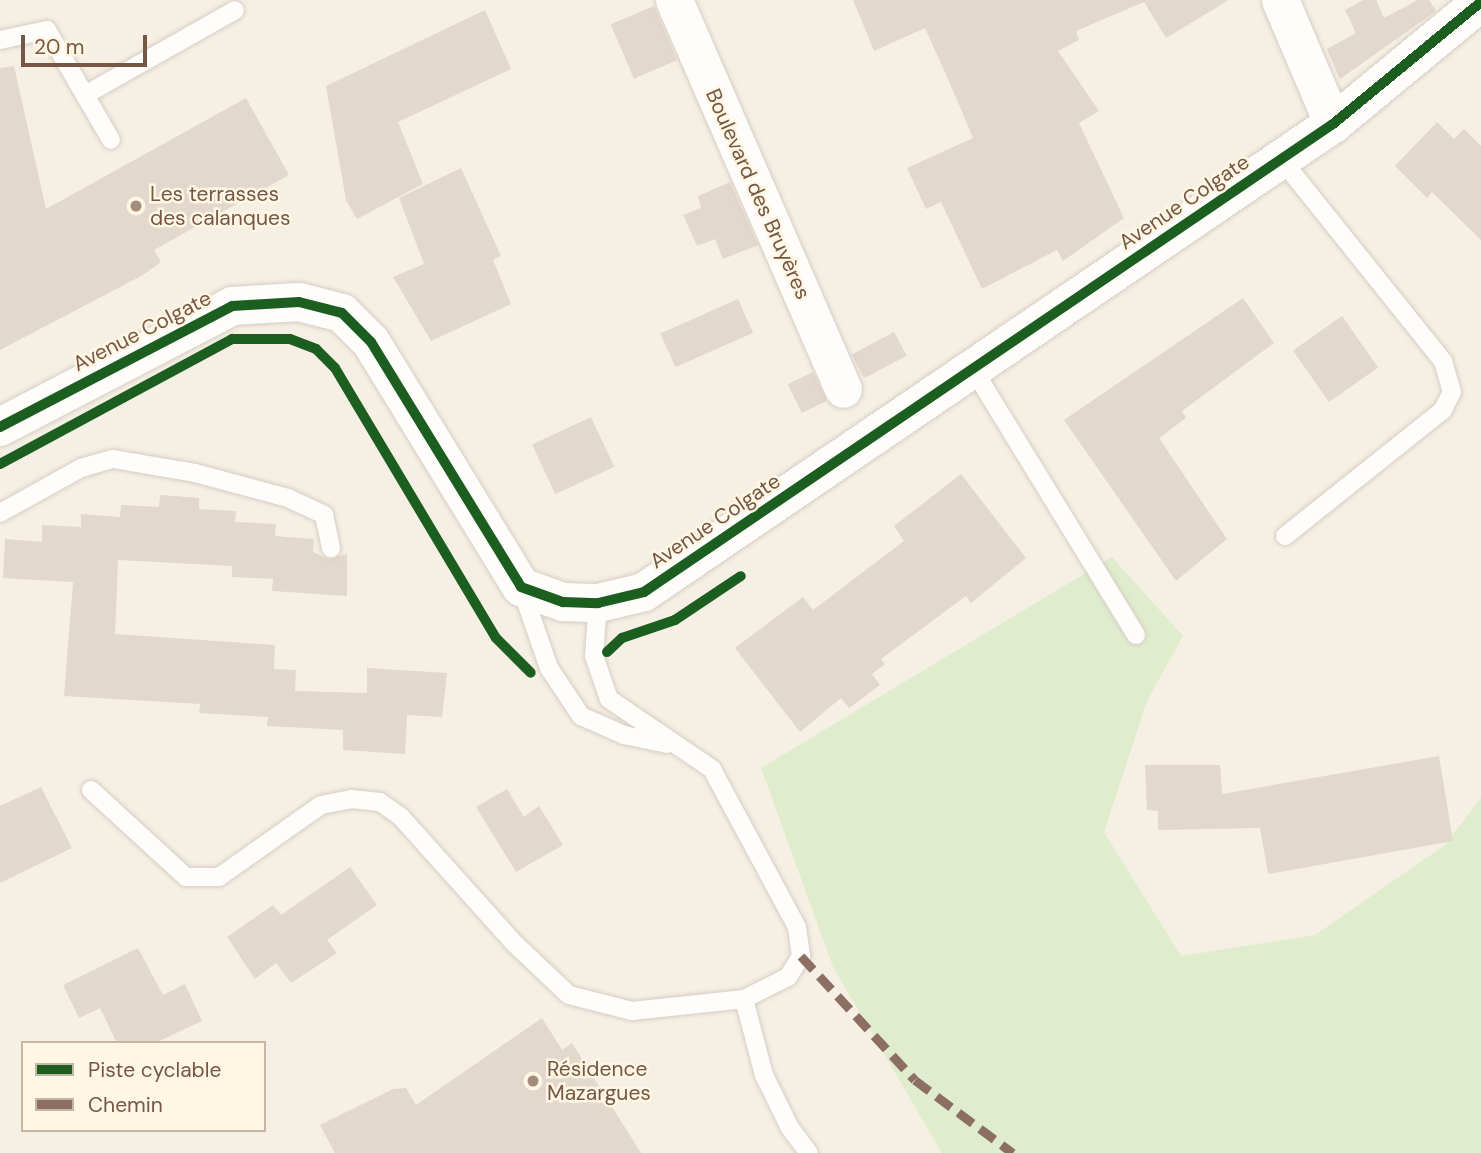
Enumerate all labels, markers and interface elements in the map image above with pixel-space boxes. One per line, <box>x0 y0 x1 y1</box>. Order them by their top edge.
scale bar <box>24 21 150 65</box>
text: 20 m <box>34 33 85 61</box>
street label: Boulevard des Bruyères <box>700 85 816 303</box>
street label: Avenue Colgate <box>1114 149 1254 255</box>
place label: Les terrasses des calanques <box>150 181 290 231</box>
marker: Les terrasses des calanques <box>128 198 144 214</box>
street label: Avenue Colgate <box>69 285 215 377</box>
street label: Avenue Colgate <box>645 468 785 574</box>
legend <box>21 1041 266 1132</box>
text: Piste cyclable <box>88 1056 221 1084</box>
place label: Résidence Mazargues <box>547 1056 651 1106</box>
marker: Résidence Mazargues <box>525 1073 541 1089</box>
text: Chemin <box>88 1091 163 1119</box>

